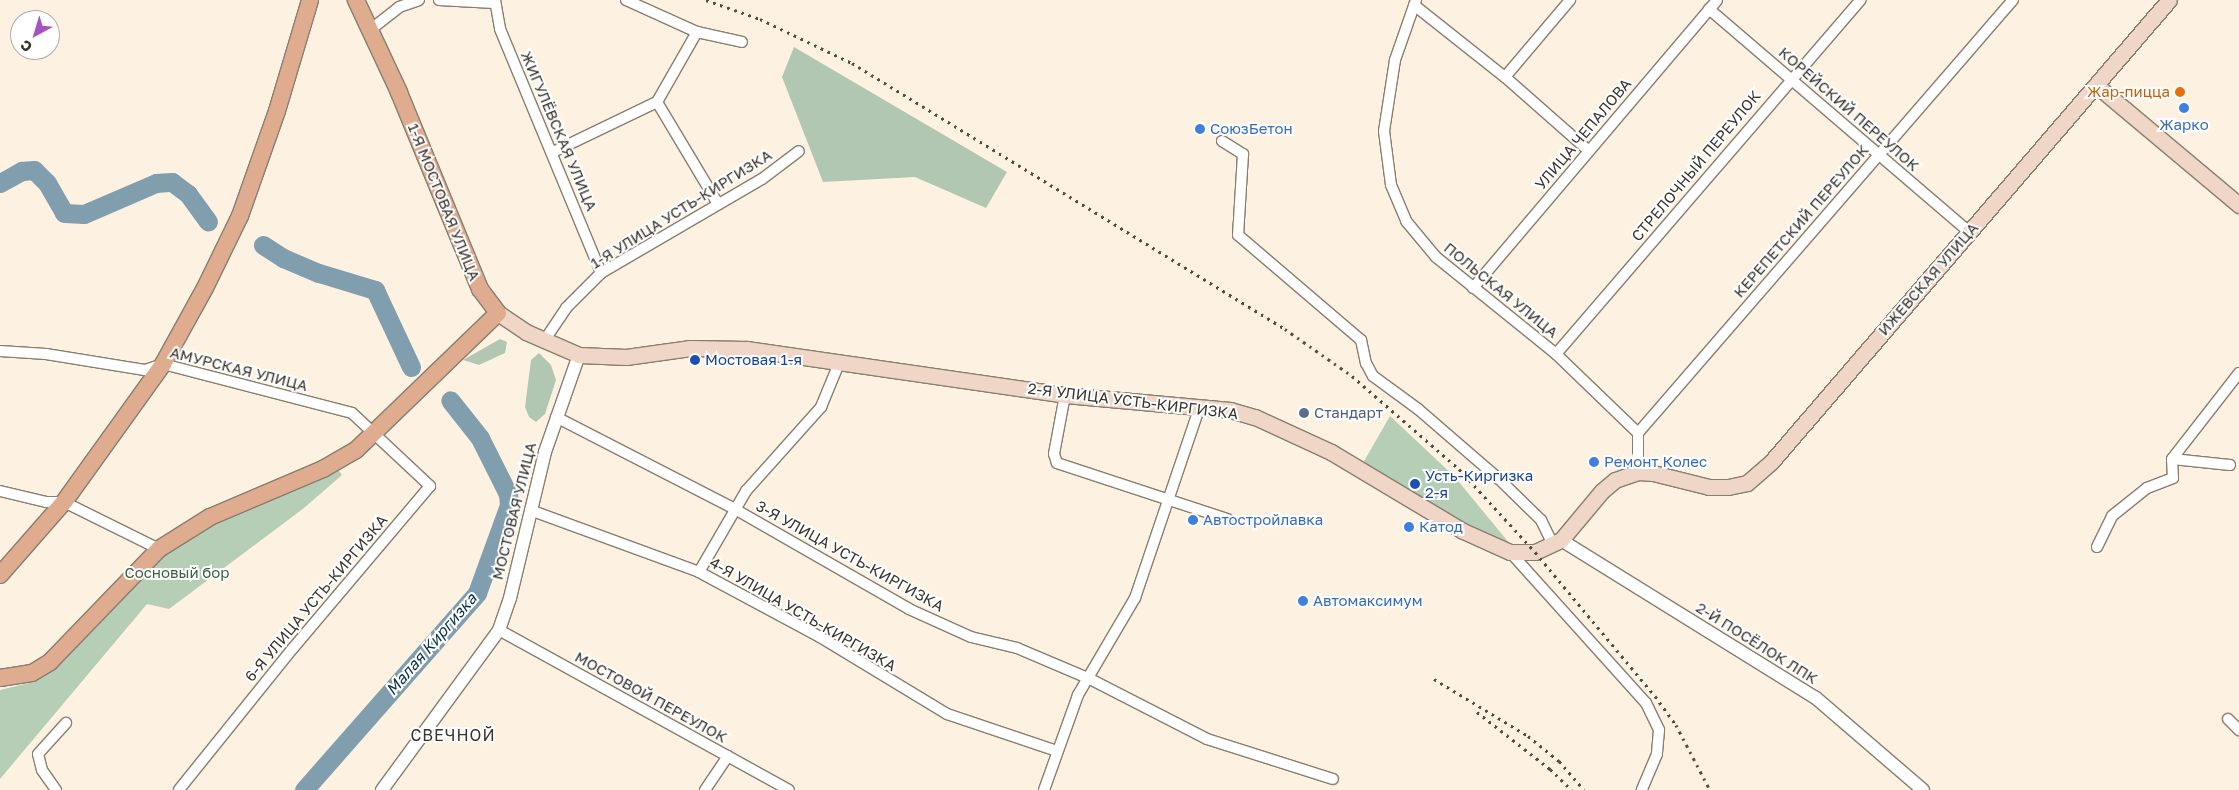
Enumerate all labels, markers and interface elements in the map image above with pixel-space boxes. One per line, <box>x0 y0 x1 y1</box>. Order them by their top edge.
north arrow <box>10 10 60 60</box>
text: С <box>17 37 35 56</box>
street label: КОРЕЙСКИЙ ПЕРЕУЛОК <box>1775 43 1923 175</box>
street label: ЖИГУЛЁВСКАЯ УЛИЦА <box>517 48 601 214</box>
street label: УЛИЦА ЧЕПАЛОВА <box>1531 75 1635 193</box>
place label: Жар-пицца <box>2087 83 2170 101</box>
marker: Жар-пицца <box>2174 86 2186 98</box>
street label: СТРЕЛОЧНЫЙ ПЕРЕУЛОК <box>1628 87 1764 245</box>
marker: Жарко <box>2178 102 2190 114</box>
place label: Жарко <box>2159 116 2209 134</box>
place label: СоюзБетон <box>1210 120 1293 138</box>
street label: 1-Я МОСТОВАЯ УЛИЦА <box>404 121 484 283</box>
marker: СоюзБетон <box>1194 123 1206 135</box>
street label: КЕРЕПЕТСКИЙ ПЕРЕУЛОК <box>1730 141 1872 301</box>
street label: 1-Я УЛИЦА УСТЬ-КИРГИЗКА <box>587 146 775 272</box>
street label: ИЖЕВСКАЯ УЛИЦА <box>1874 219 1982 339</box>
street label: ПОЛЬСКАЯ УЛИЦА <box>1440 239 1562 341</box>
street label: АМУРСКАЯ УЛИЦА <box>168 343 310 395</box>
place label: Мостовая 1-я <box>705 351 802 369</box>
marker: Мостовая 1-я <box>689 354 701 366</box>
street label: 2-Я УЛИЦА УСТЬ-КИРГИЗКА <box>1027 379 1239 423</box>
place label: Стандарт <box>1314 404 1383 422</box>
marker: Стандарт <box>1298 407 1310 419</box>
street label: МОСТОВАЯ УЛИЦА <box>488 440 540 582</box>
place label: Ремонт Колес <box>1604 453 1707 471</box>
marker: Ремонт Колес <box>1588 456 1600 468</box>
place label: Усть-Киргизка 2-я <box>1425 466 1533 501</box>
marker: Усть-Киргизка 2-я <box>1409 478 1421 490</box>
street label: 3-Я УЛИЦА УСТЬ-КИРГИЗКА <box>753 497 947 615</box>
street label: 6-Я УЛИЦА УСТЬ-КИРГИЗКА <box>241 511 391 685</box>
place label: Автостройлавка <box>1203 511 1323 529</box>
marker: Автостройлавка <box>1187 514 1199 526</box>
place label: Катод <box>1419 518 1463 536</box>
marker: Катод <box>1403 521 1415 533</box>
street label: 4-Я УЛИЦА УСТЬ-КИРГИЗКА <box>707 553 899 675</box>
park label: Сосновый бор <box>125 564 229 582</box>
water label: Малая Киргизка <box>382 589 480 699</box>
place label: Автомаксимум <box>1313 592 1422 610</box>
marker: Автомаксимум <box>1297 595 1309 607</box>
street label: 2-Й ПОСЁЛОК ЛПК <box>1693 598 1821 688</box>
street label: МОСТОВОЙ ПЕРЕУЛОК <box>572 648 730 746</box>
district label: СВЕЧНОЙ <box>410 725 496 745</box>

